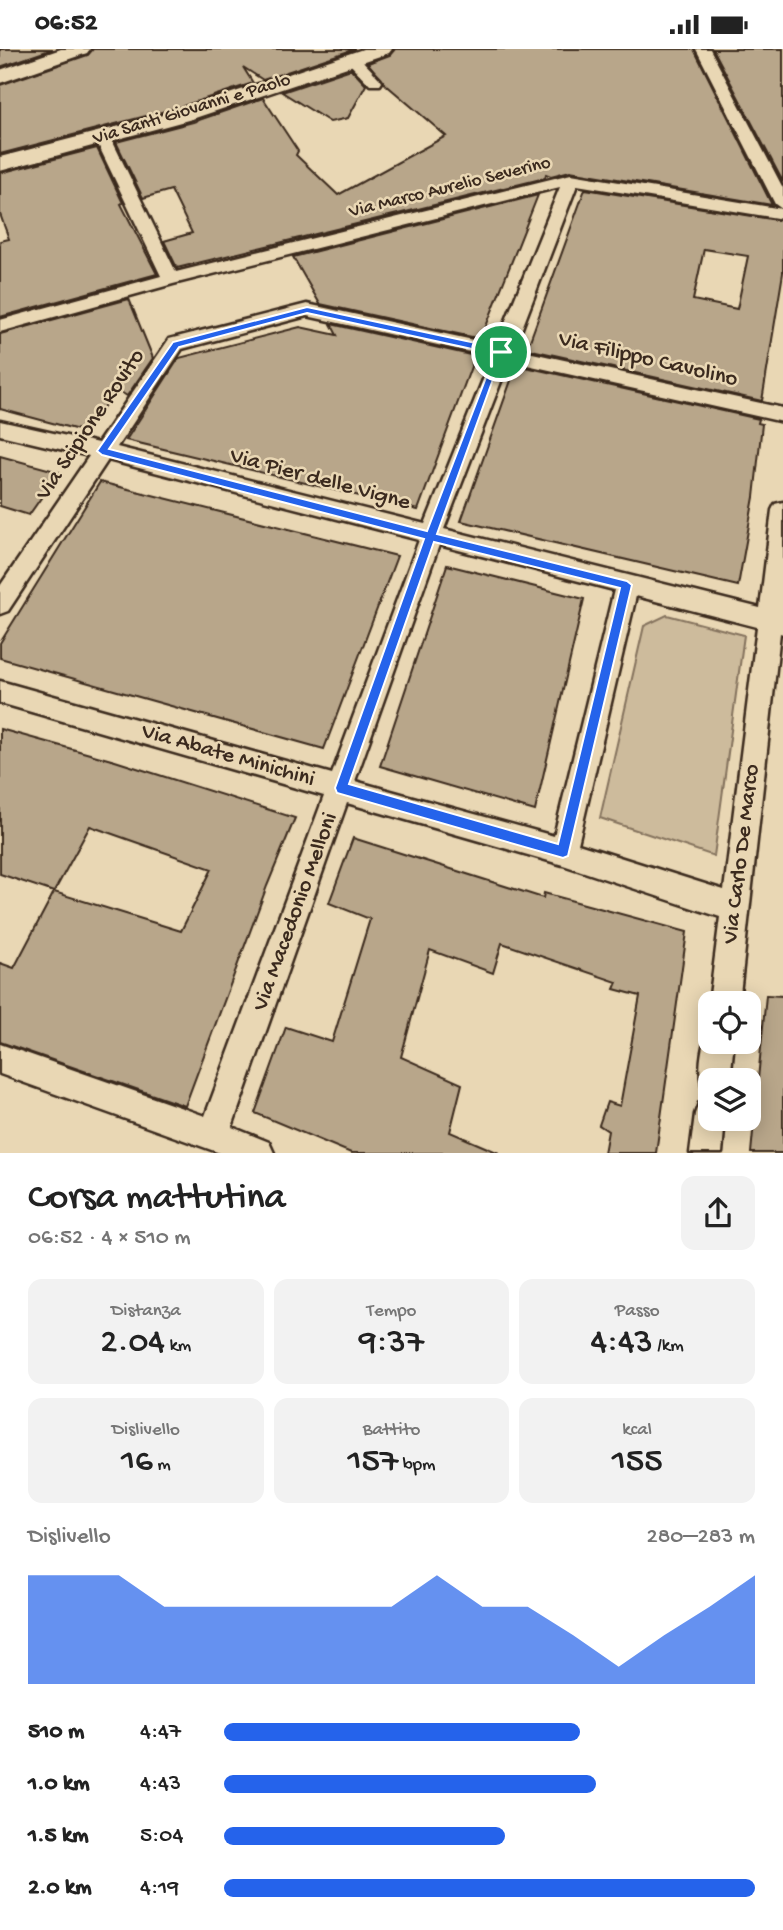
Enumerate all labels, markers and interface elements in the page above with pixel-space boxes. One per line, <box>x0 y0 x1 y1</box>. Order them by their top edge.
text: 06:52 <box>35 9 98 40</box>
street label: Via Santi Giovanni e Paolo <box>90 69 294 151</box>
street label: Via Marco Aurelio Severino <box>346 152 553 224</box>
pin <box>471 322 531 382</box>
street label: Via Filippo Cavolino <box>555 326 740 394</box>
icon: arrive <box>482 333 520 371</box>
street label: Via Scipione Rovito <box>30 344 152 507</box>
street label: Via Pier delle Vigne <box>226 443 414 517</box>
street label: Via Abate Minichini <box>137 718 318 794</box>
street label: Via Carlo De Marco <box>717 763 766 946</box>
street label: Via Macedonio Melloni <box>247 809 344 1016</box>
map controls <box>698 991 761 1131</box>
button: locate <box>698 991 761 1054</box>
button: layers <box>698 1068 761 1131</box>
button: share <box>681 1176 755 1250</box>
text: Corsa mattutina <box>28 1177 286 1221</box>
text: 06:52 · 4 × 510 m <box>28 1225 191 1252</box>
text: Distanza <box>111 1300 181 1323</box>
text: Tempo <box>367 1300 416 1323</box>
text: Passo <box>615 1300 660 1323</box>
text: 2.04 <box>100 1323 165 1364</box>
text: 9:37 <box>359 1323 424 1364</box>
text: 4:43 <box>591 1323 653 1364</box>
text: km <box>165 1335 191 1358</box>
text: /km <box>653 1335 684 1358</box>
text: Dislivello <box>112 1419 180 1442</box>
text: Battito <box>363 1419 420 1442</box>
text: kcal <box>622 1419 652 1442</box>
text: 16 <box>121 1442 153 1483</box>
text: 157 <box>347 1442 398 1483</box>
text: 155 <box>612 1442 663 1483</box>
text: m <box>153 1454 171 1477</box>
text: bpm <box>398 1454 436 1477</box>
text: Dislivello <box>28 1524 111 1551</box>
text: 280–283 m <box>646 1524 755 1551</box>
text: 510 m <box>28 1719 84 1746</box>
text: 4:47 <box>140 1719 181 1746</box>
text: 1.0 km <box>28 1771 90 1798</box>
text: 4:43 <box>140 1771 181 1798</box>
text: 1.5 km <box>28 1823 89 1850</box>
text: 5:04 <box>140 1823 183 1850</box>
text: 2.0 km <box>28 1875 92 1902</box>
text: 4:19 <box>140 1875 179 1902</box>

